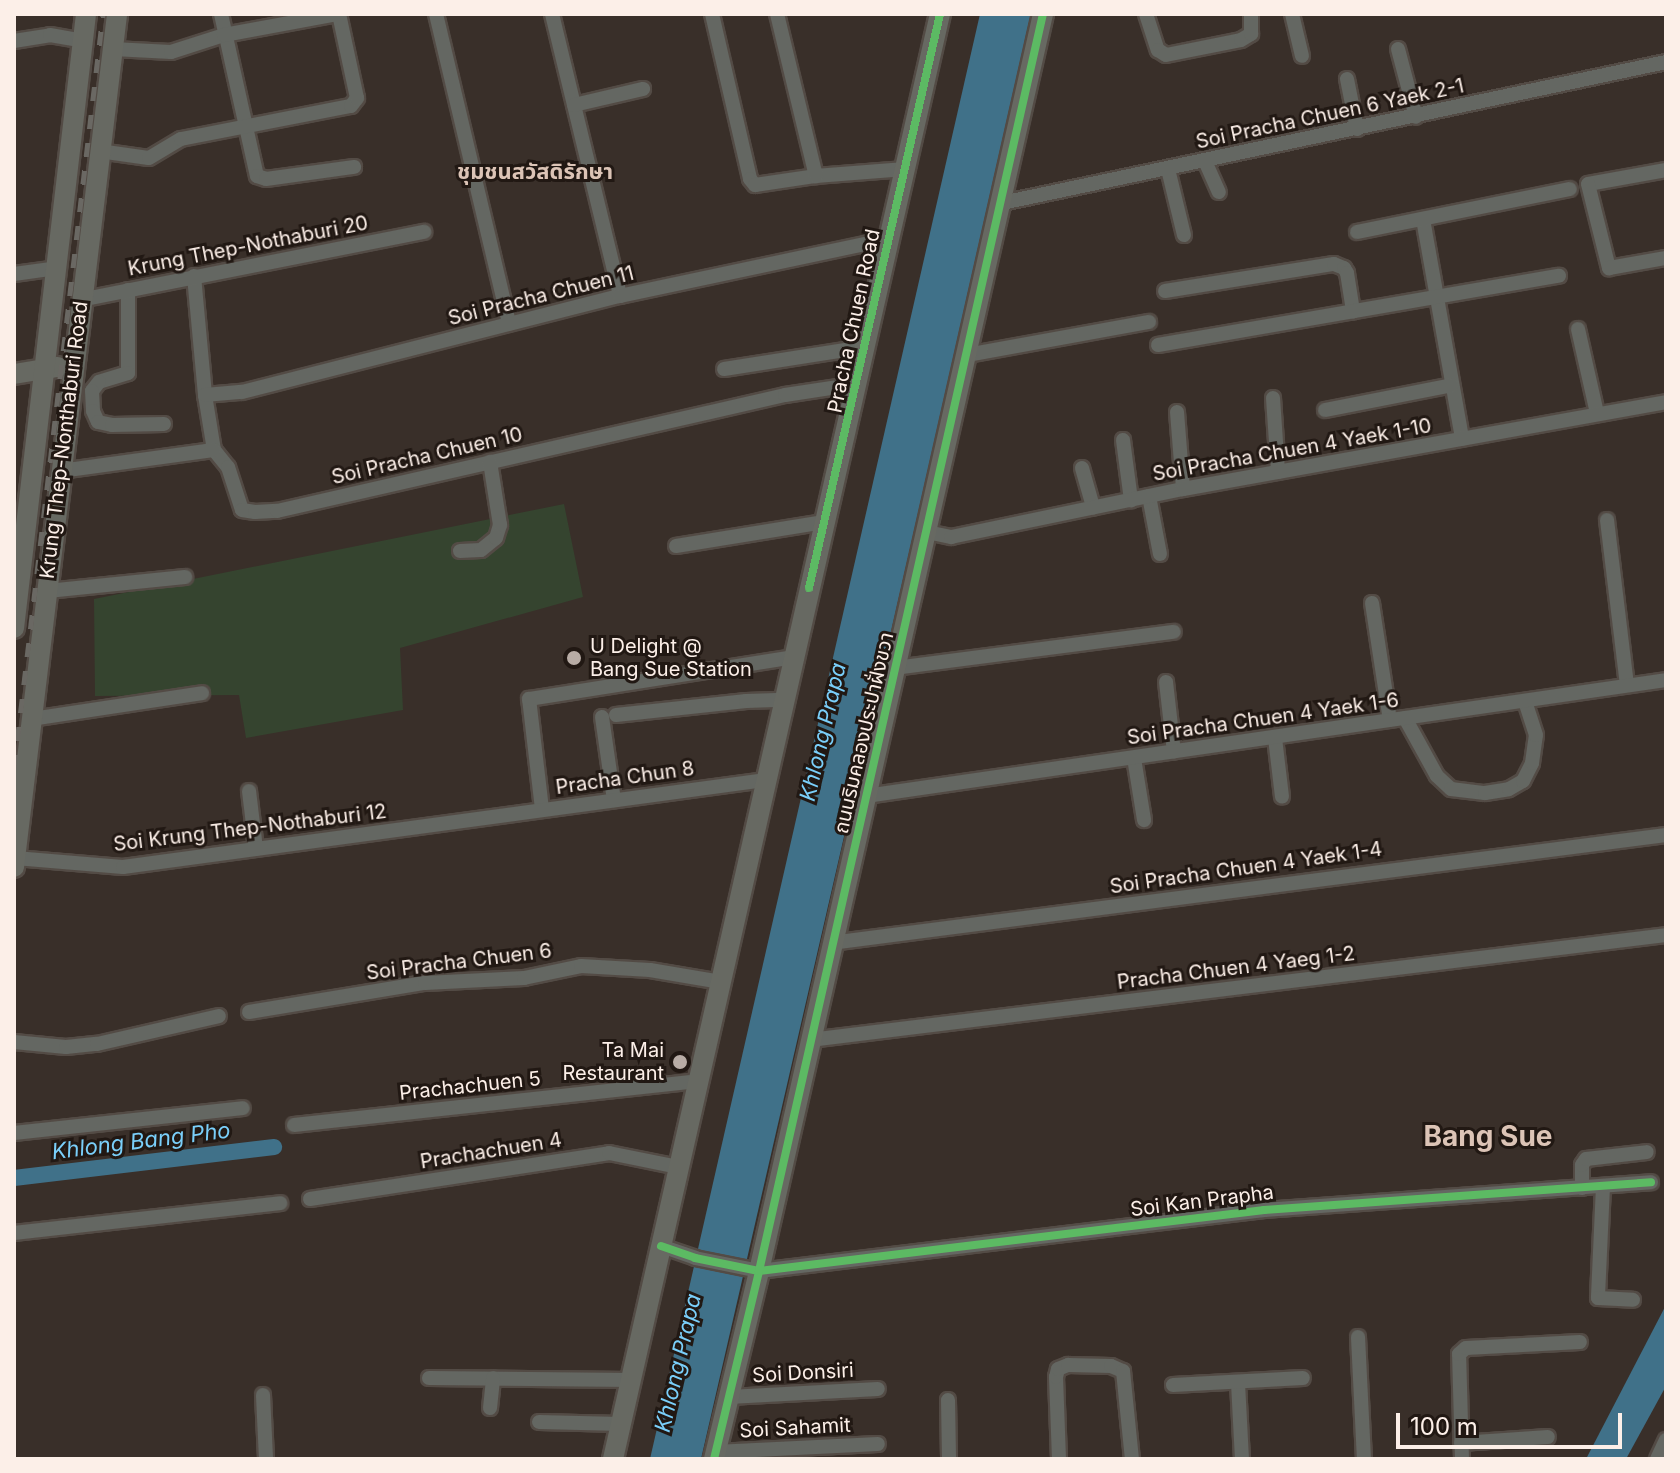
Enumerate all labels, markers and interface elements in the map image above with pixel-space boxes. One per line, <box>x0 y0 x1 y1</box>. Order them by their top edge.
street label: Soi Pracha Chuen 6 Yaek 2-1 <box>1194 74 1466 154</box>
district label: ชุมชนสวัสดิรักษา <box>457 159 613 185</box>
street label: Krung Thep-Nothaburi 20 <box>126 211 370 281</box>
street label: Pracha Chuen Road <box>823 227 885 415</box>
street label: Soi Pracha Chuen 11 <box>446 261 636 331</box>
street label: Krung Thep-Nonthaburi Road <box>35 300 93 580</box>
street label: Soi Pracha Chuen 4 Yaek 1-10 <box>1151 414 1433 486</box>
street label: Soi Pracha Chuen 10 <box>329 422 525 490</box>
street label: ถนนริมคลองประปาฝั่งขวา <box>829 630 899 836</box>
place label: U Delight @ Bang Sue Station <box>590 634 752 681</box>
marker: U Delight @ Bang Sue Station <box>565 649 583 667</box>
water label: Khlong Prapa <box>794 660 852 804</box>
street label: Soi Pracha Chuen 4 Yaek 1-6 <box>1126 688 1400 750</box>
street label: Pracha Chun 8 <box>554 756 696 800</box>
street label: Soi Krung Thep-Nothaburi 12 <box>112 799 388 857</box>
street label: Soi Pracha Chuen 4 Yaek 1-4 <box>1108 837 1384 899</box>
street label: Soi Pracha Chuen 6 <box>365 939 553 985</box>
street label: Pracha Chuen 4 Yaeg 1-2 <box>1116 942 1356 994</box>
place label: Ta Mai Restaurant <box>562 1038 664 1085</box>
marker: Ta Mai Restaurant <box>671 1053 689 1071</box>
street label: Prachachuen 5 <box>398 1067 542 1105</box>
water label: Khlong Bang Pho <box>50 1117 232 1165</box>
district label: Bang Sue <box>1424 1119 1552 1153</box>
street label: Prachachuen 4 <box>418 1128 564 1174</box>
street label: Soi Kan Prapha <box>1129 1180 1275 1222</box>
water label: Khlong Prapa <box>649 1291 707 1435</box>
street label: Soi Donsiri <box>752 1358 854 1388</box>
scale bar <box>1400 1397 1626 1447</box>
text: 100 m <box>1410 1412 1478 1441</box>
street label: Soi Sahamit <box>739 1413 851 1443</box>

